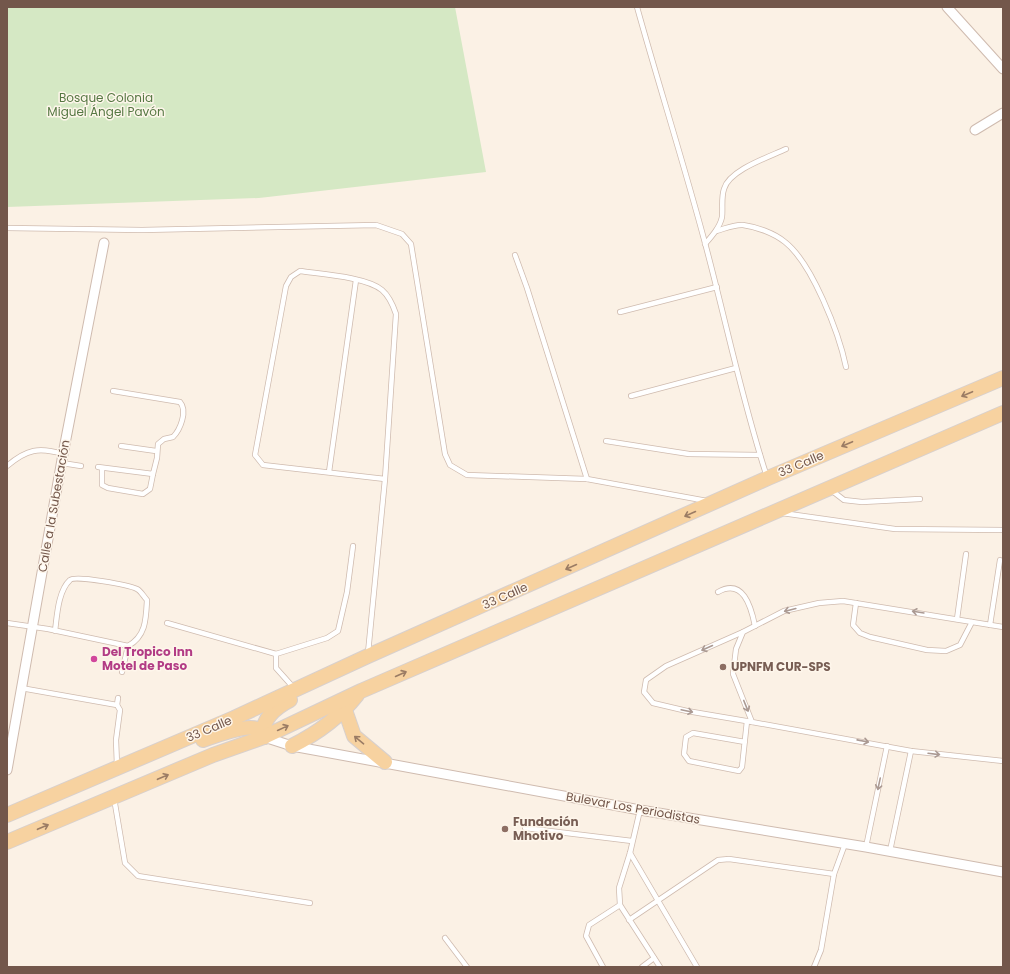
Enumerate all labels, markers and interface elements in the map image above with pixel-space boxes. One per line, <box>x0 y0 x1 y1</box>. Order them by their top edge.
park label: Bosque Colonia Miguel Ángel Pavón <box>47 89 165 120</box>
one-way arrow <box>962 390 974 398</box>
street label: Calle a la Subestación <box>33 438 74 573</box>
one-way arrow <box>842 441 854 449</box>
street label: 33 Calle <box>775 446 826 481</box>
one-way arrow <box>685 511 697 518</box>
one-way arrow <box>566 563 578 571</box>
street label: 33 Calle <box>479 578 530 613</box>
one-way arrow <box>784 607 797 614</box>
one-way arrow <box>912 608 925 616</box>
place label: Del Tropico Inn Motel de Paso <box>102 643 193 674</box>
one-way arrow <box>701 645 713 652</box>
marker: Del Tropico Inn Motel de Paso <box>89 654 99 664</box>
place label: UPNFM CUR-SPS <box>731 658 831 675</box>
marker: UPNFM CUR-SPS <box>718 662 728 672</box>
one-way arrow <box>395 669 407 677</box>
one-way arrow <box>743 699 750 711</box>
one-way arrow <box>680 707 693 715</box>
street label: 33 Calle <box>183 711 234 746</box>
one-way arrow <box>277 724 289 731</box>
one-way arrow <box>354 736 364 745</box>
one-way arrow <box>857 737 870 745</box>
one-way arrow <box>927 750 940 758</box>
one-way arrow <box>156 773 168 780</box>
one-way arrow <box>875 777 883 790</box>
street label: Bulevar Los Periodistas <box>565 787 701 828</box>
place label: Fundación Mhotivo <box>513 813 579 844</box>
one-way arrow <box>37 823 49 831</box>
marker: Fundación Mhotivo <box>500 824 510 834</box>

